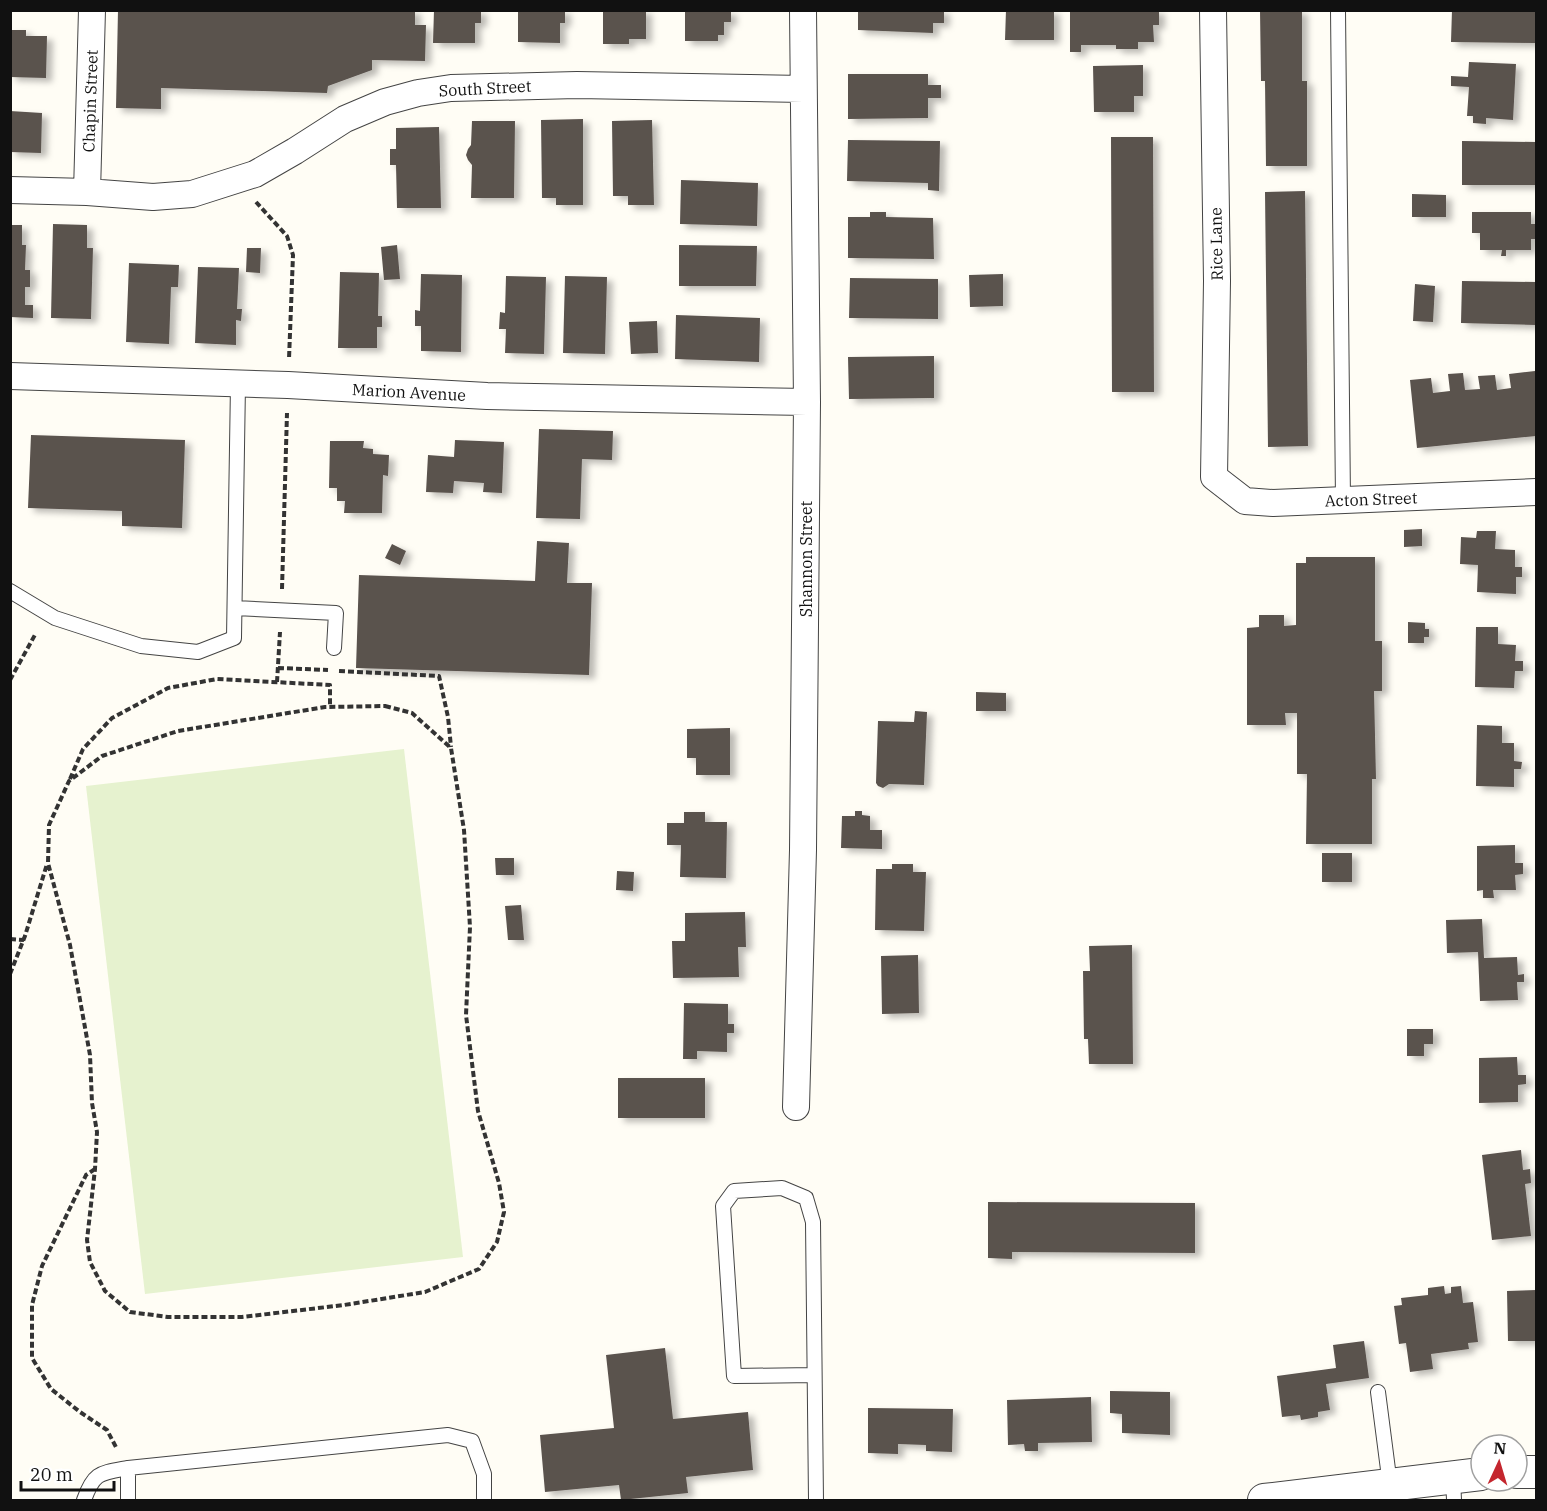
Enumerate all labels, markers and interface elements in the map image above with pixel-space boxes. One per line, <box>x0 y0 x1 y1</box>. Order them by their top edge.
street label: Chapin Street <box>78 49 102 153</box>
street label: South Street <box>438 76 532 100</box>
street label: Rice Lane <box>1205 207 1227 281</box>
street label: Marion Avenue <box>352 379 466 405</box>
street label: Acton Street <box>1324 487 1418 511</box>
street label: Shannon Street <box>796 500 816 617</box>
north arrow <box>1469 1433 1529 1493</box>
text: N <box>1493 1438 1507 1458</box>
scale bar <box>21 1454 114 1492</box>
text: 20 m <box>30 1463 73 1486</box>

